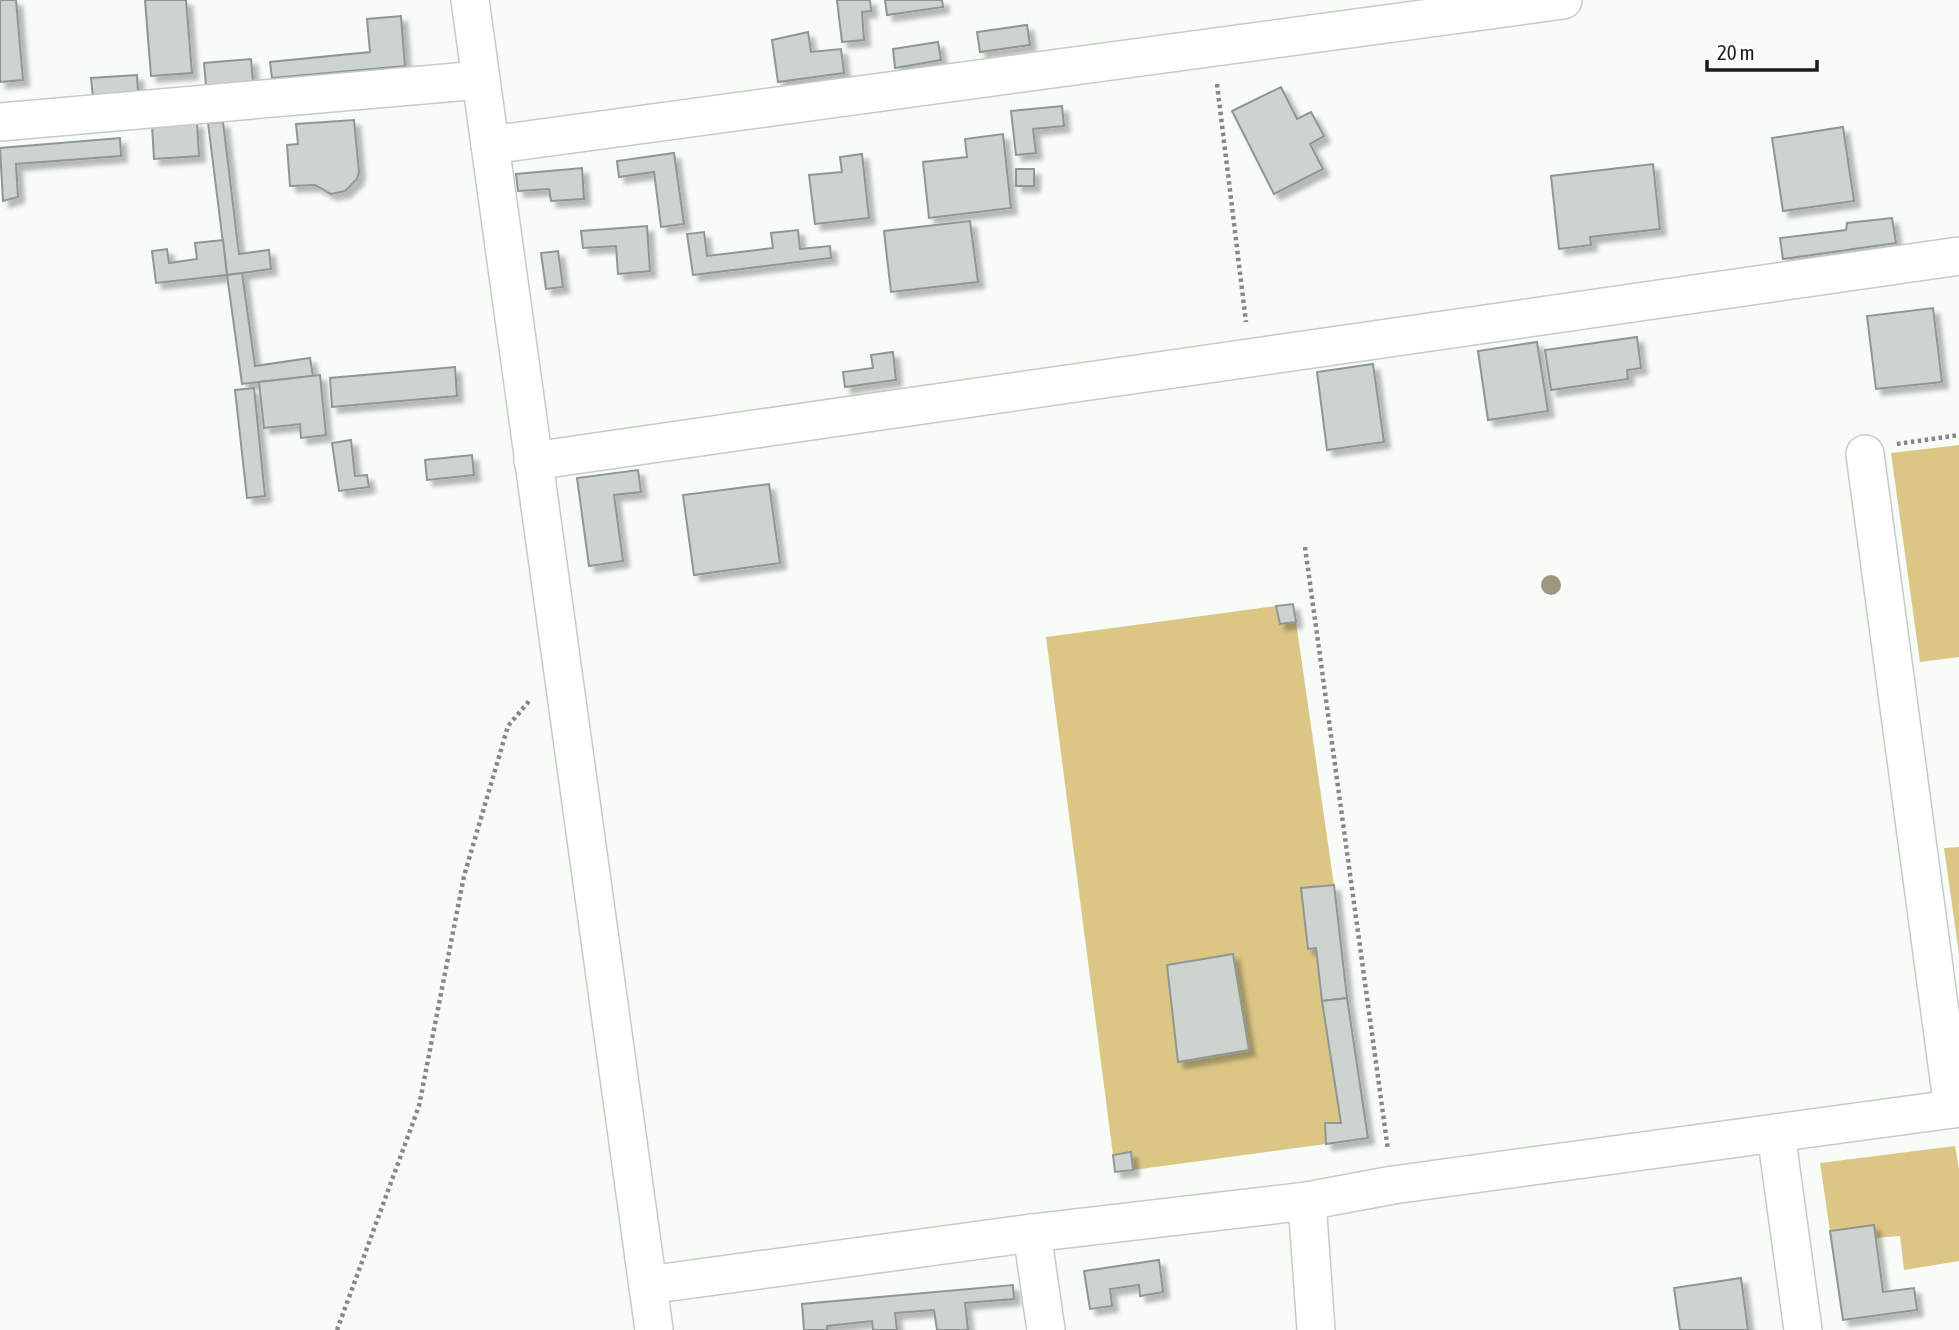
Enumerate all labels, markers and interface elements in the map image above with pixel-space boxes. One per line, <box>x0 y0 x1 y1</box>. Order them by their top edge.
scale bar <box>1707 28 1817 72</box>
text: 20 m <box>1717 40 1755 64</box>

